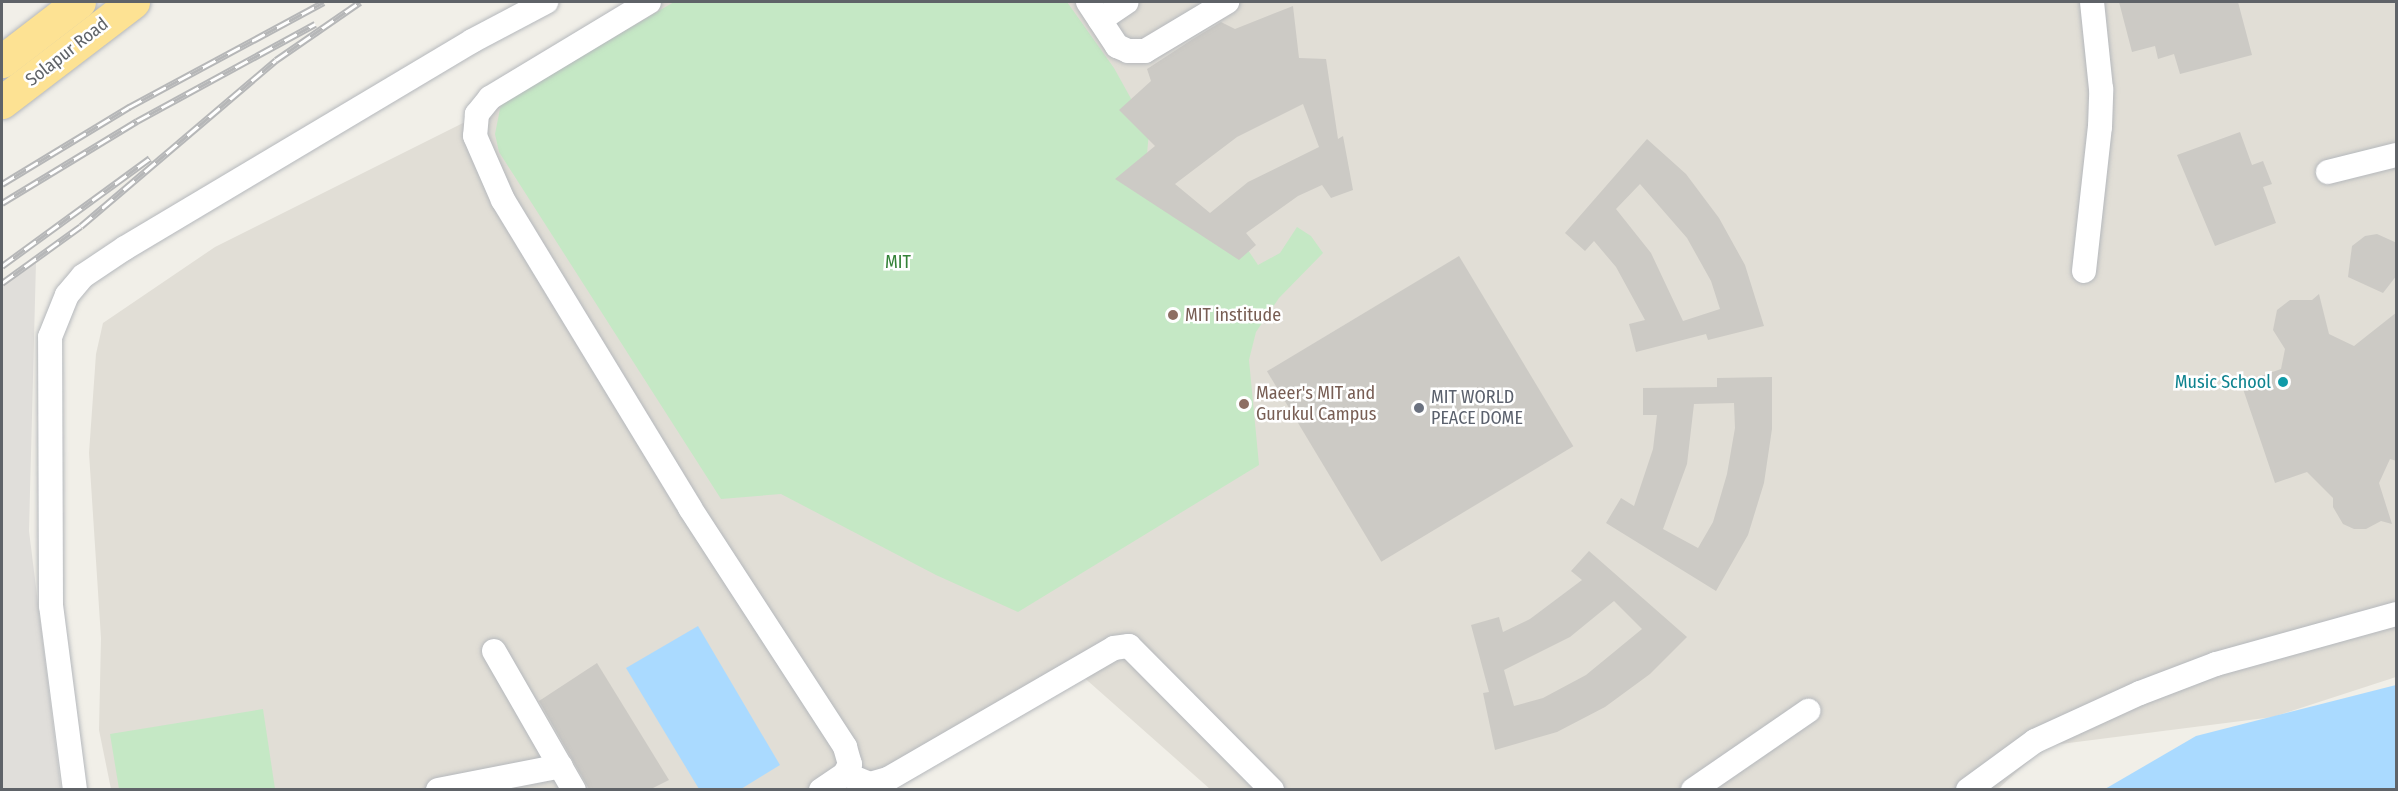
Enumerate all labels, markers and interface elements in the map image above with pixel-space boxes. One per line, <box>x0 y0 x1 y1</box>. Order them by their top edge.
street label: Solapur Road <box>21 13 113 91</box>
park label: MIT <box>885 251 911 273</box>
place label: MIT institude <box>1185 304 1281 326</box>
marker: MIT institude <box>1166 308 1180 322</box>
place label: Music School <box>2175 371 2271 393</box>
marker: Music School <box>2276 375 2290 389</box>
place label: Maeer's MIT and Gurukul Campus <box>1256 383 1376 426</box>
place label: MIT WORLD PEACE DOME <box>1431 387 1523 430</box>
marker: Maeer's MIT and Gurukul Campus <box>1237 397 1251 411</box>
marker: MIT WORLD PEACE DOME <box>1412 401 1426 415</box>

